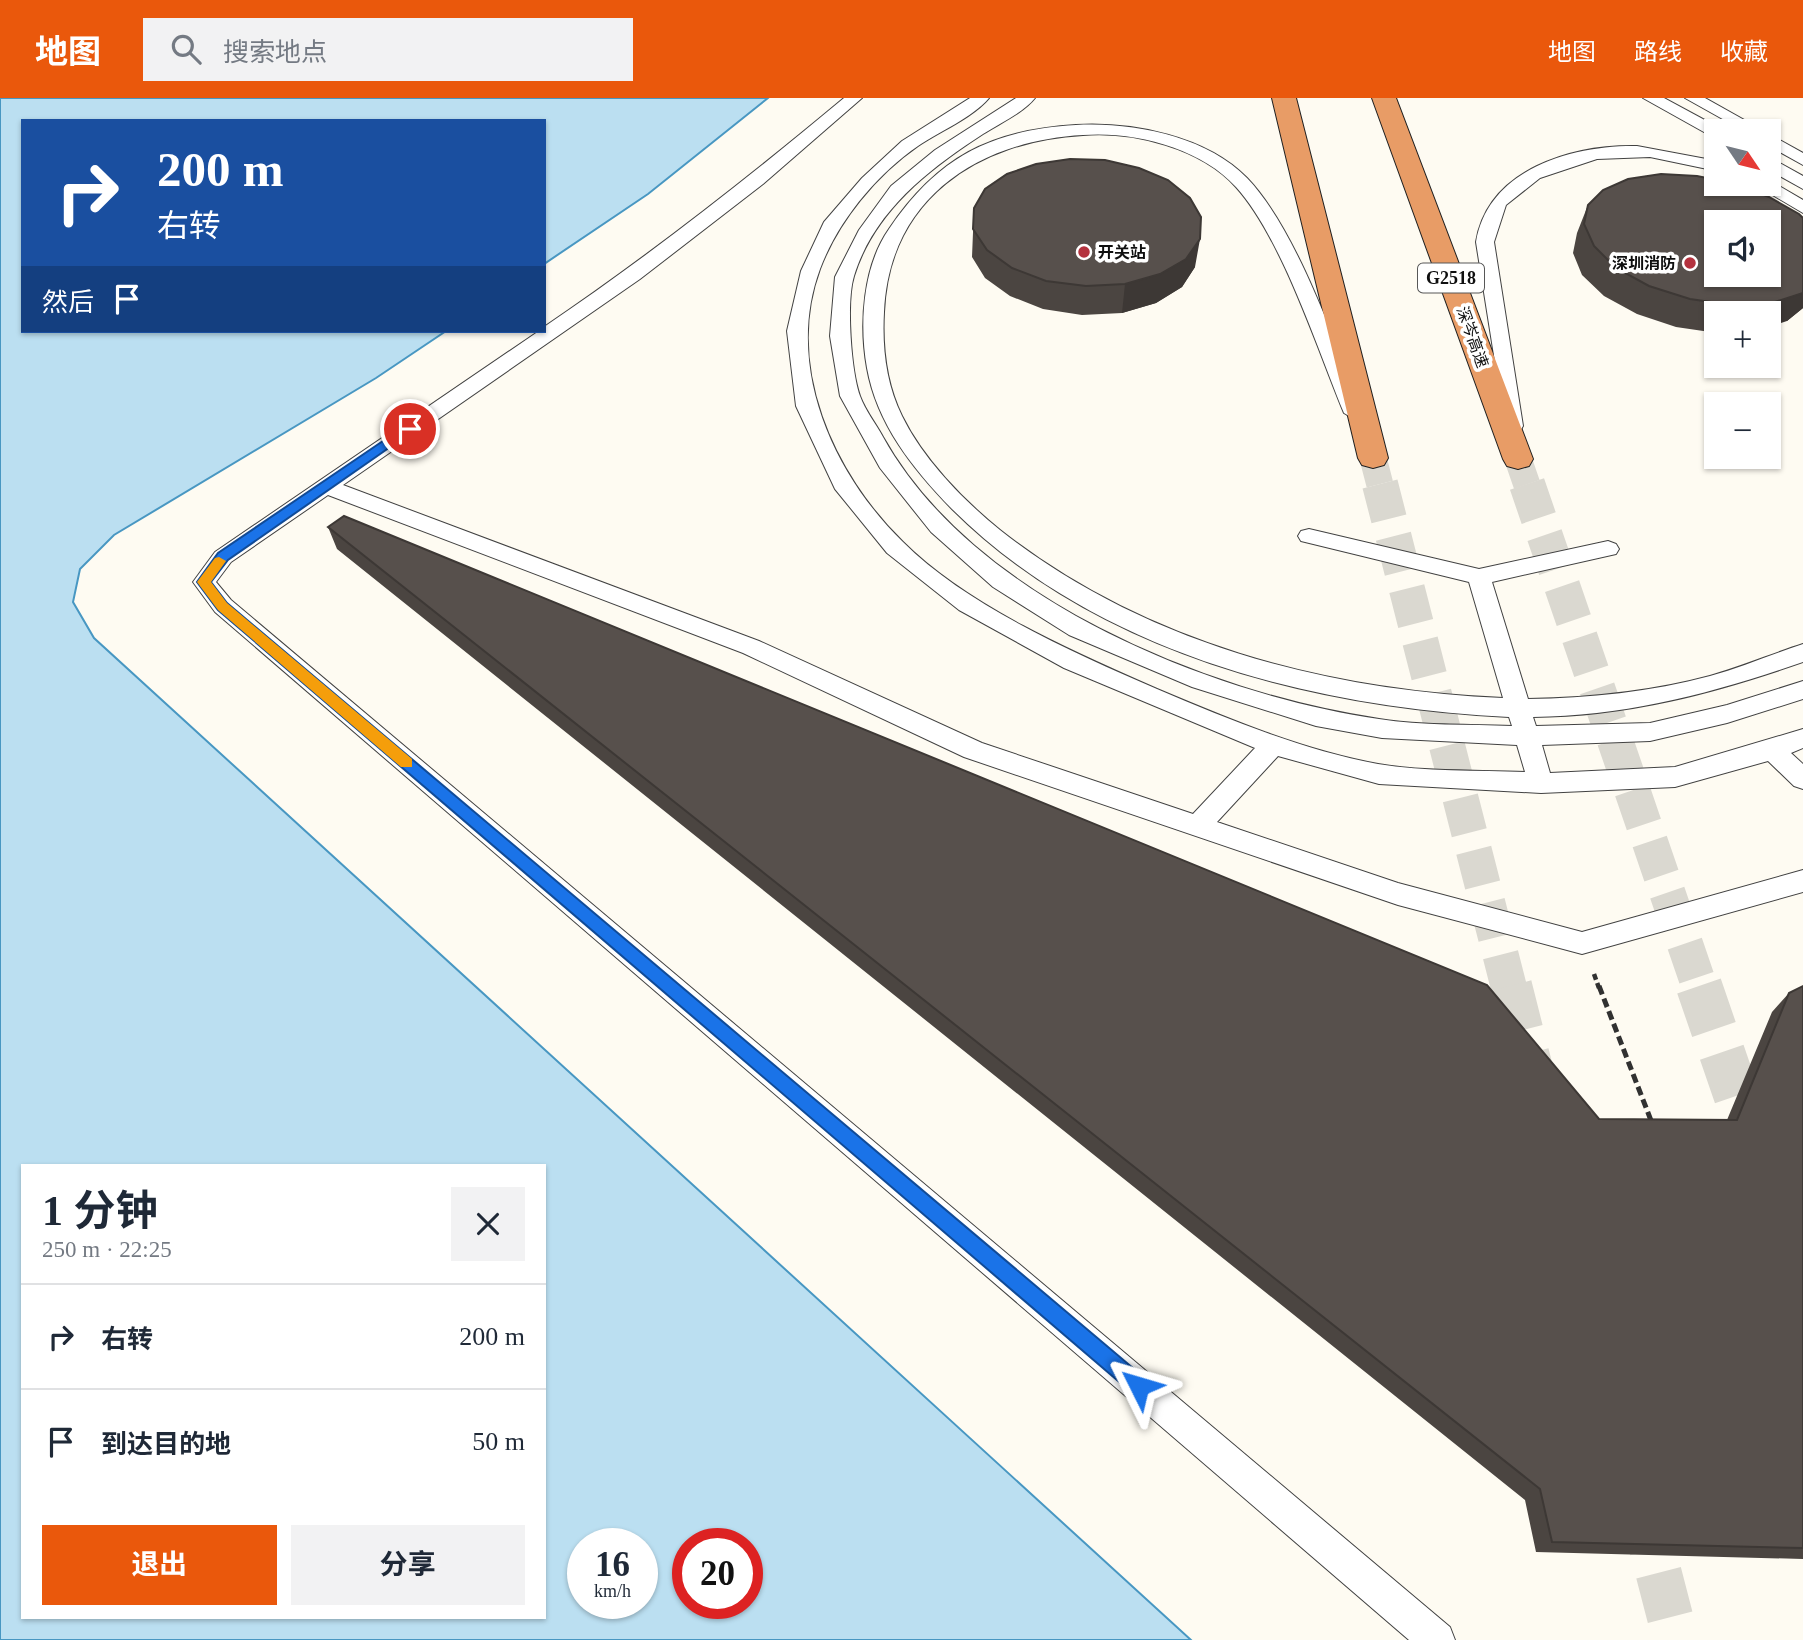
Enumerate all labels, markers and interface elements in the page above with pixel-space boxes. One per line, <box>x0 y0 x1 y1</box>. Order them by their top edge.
search box <box>143 18 633 81</box>
icon: search <box>167 30 205 68</box>
text: 地图 <box>35 34 101 70</box>
text: 搜索地点 <box>223 38 327 67</box>
text: 地图 <box>1548 39 1596 65</box>
text: 路线 <box>1634 39 1682 65</box>
text: 收藏 <box>1720 39 1768 65</box>
north arrow <box>1704 119 1782 196</box>
map controls <box>1704 119 1781 469</box>
text: 200 m <box>157 142 284 197</box>
icon: right <box>42 147 133 238</box>
text: 右转 <box>157 208 221 244</box>
button: sound <box>1704 210 1781 287</box>
marker: 开关站 <box>1076 244 1092 260</box>
place label: 开关站 <box>1098 244 1146 261</box>
place label: 深圳消防 <box>1612 255 1676 272</box>
marker: 深圳消防 <box>1682 255 1698 271</box>
road number: G2518 <box>1418 264 1484 293</box>
icon: arrive <box>108 280 146 318</box>
text: 然后 <box>42 288 94 317</box>
button: + <box>1704 301 1781 378</box>
street label: 深岑高速 <box>1454 304 1491 370</box>
button: − <box>1704 392 1781 469</box>
pin <box>380 399 440 459</box>
icon: arrive <box>391 410 429 448</box>
button: close <box>451 1187 525 1261</box>
text: 1 分钟 <box>42 1188 158 1234</box>
text: 250 m · 22:25 <box>42 1237 172 1262</box>
icon: right <box>42 1318 80 1356</box>
text: 200 m <box>459 1322 525 1351</box>
text: 右转 <box>101 1325 153 1354</box>
position arrow <box>1102 1349 1176 1423</box>
icon: arrive <box>42 1423 80 1461</box>
text: 50 m <box>472 1427 525 1456</box>
text: 到达目的地 <box>101 1430 231 1459</box>
button: 退出 <box>42 1525 277 1605</box>
button: 分享 <box>291 1525 525 1605</box>
speed limit sign: 20 <box>672 1528 763 1619</box>
text: 16 <box>595 1545 630 1584</box>
text: km/h <box>594 1581 631 1601</box>

